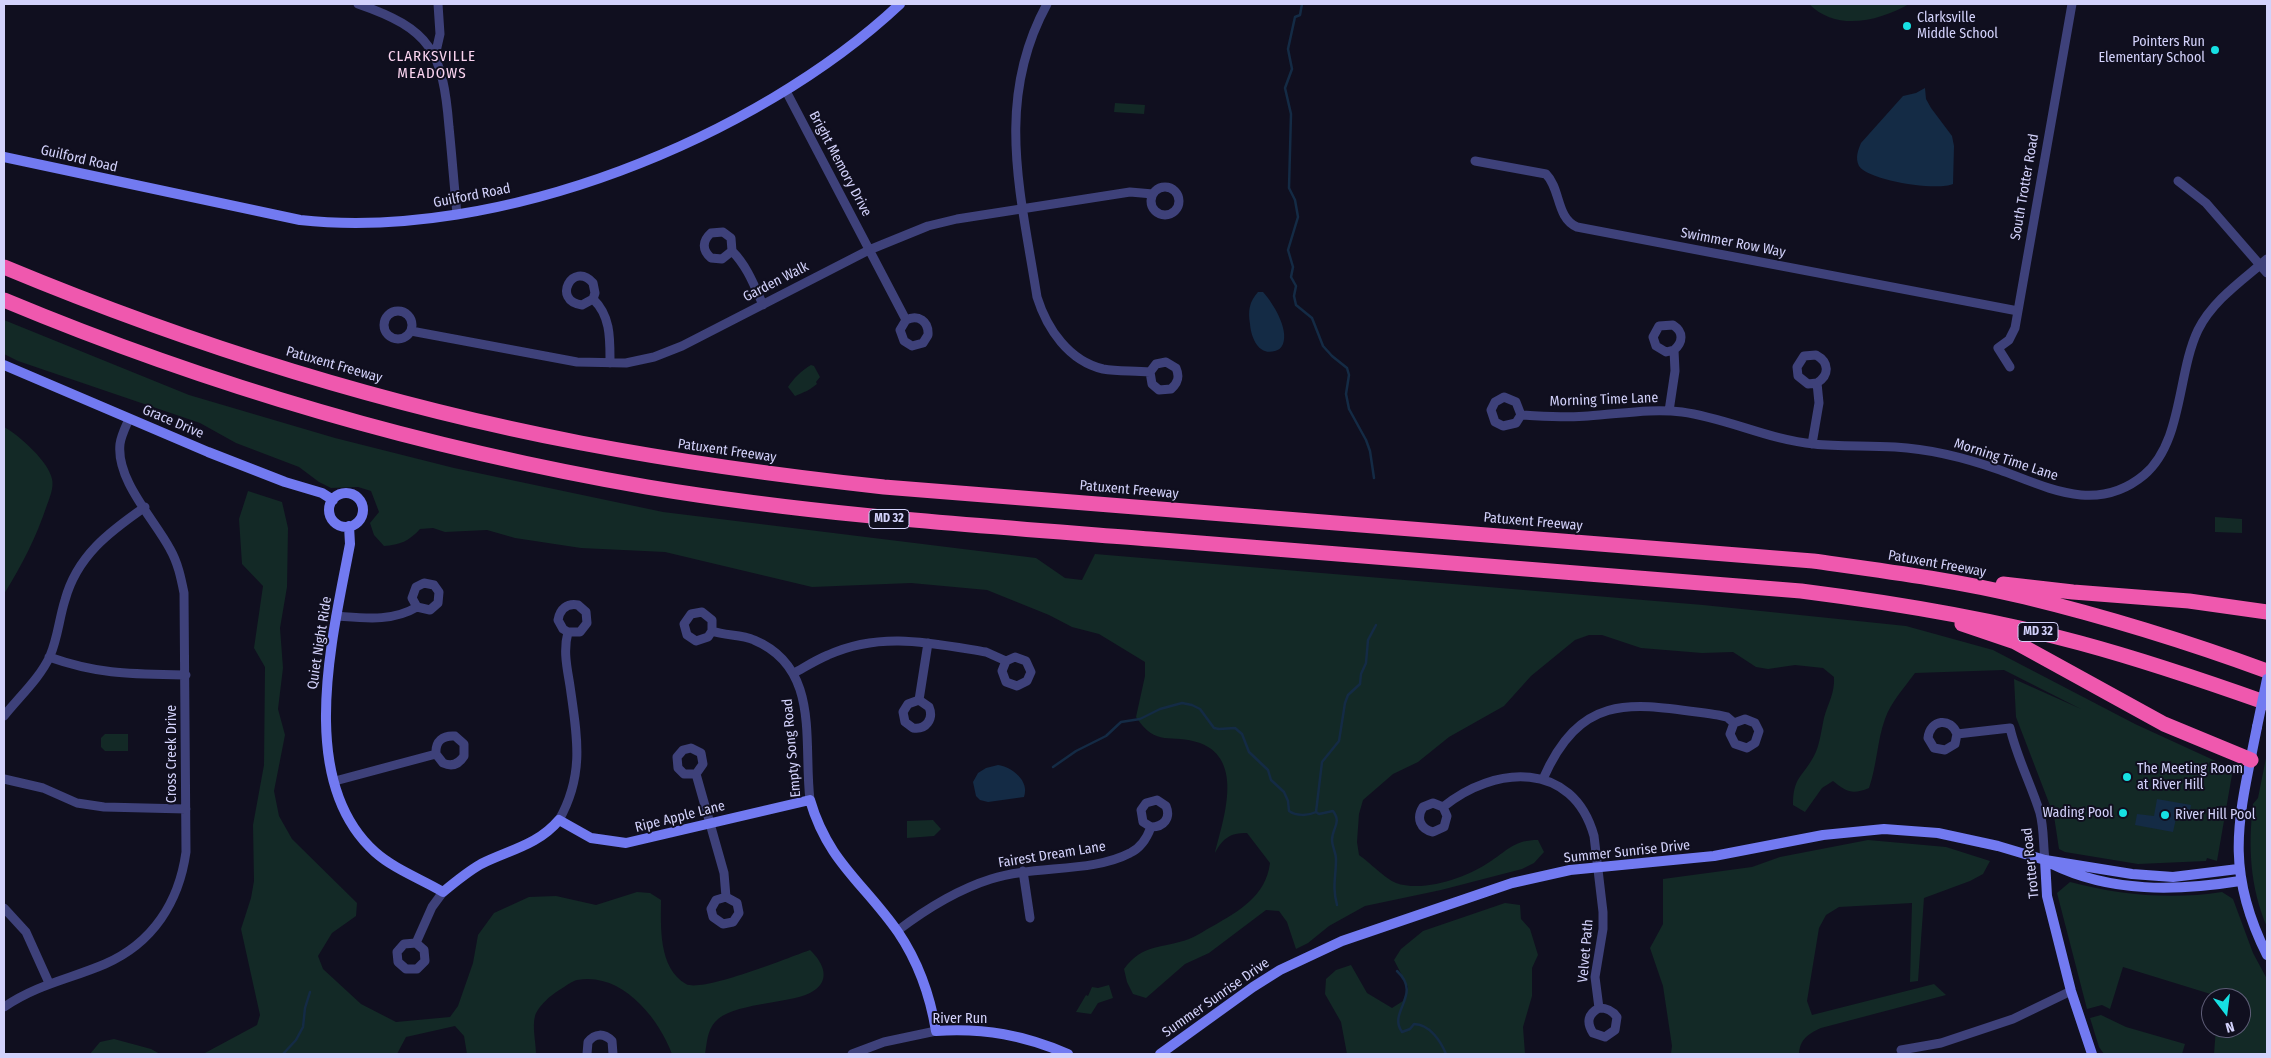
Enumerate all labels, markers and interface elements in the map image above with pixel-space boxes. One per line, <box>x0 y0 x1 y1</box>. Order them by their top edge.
place label: Clarksville Middle School <box>1917 10 1998 42</box>
marker: Clarksville Middle School <box>1901 20 1913 32</box>
place label: Pointers Run Elementary School <box>2098 34 2205 66</box>
marker: Pointers Run Elementary School <box>2209 44 2221 56</box>
district label: CLARKSVILLE MEADOWS <box>387 48 477 83</box>
street label: Bright Memory Drive <box>805 108 875 220</box>
street label: South Trotter Road <box>2007 132 2043 242</box>
street label: Guilford Road <box>39 142 119 176</box>
street label: Guilford Road <box>432 180 512 212</box>
street label: Swimmer Row Way <box>1679 225 1787 261</box>
street label: Garden Walk <box>740 258 812 306</box>
street label: Patuxent Freeway <box>284 343 384 387</box>
street label: Morning Time Lane <box>1549 390 1659 410</box>
street label: Grace Drive <box>140 402 206 442</box>
street label: Morning Time Lane <box>1952 435 2060 485</box>
street label: Patuxent Freeway <box>677 436 777 466</box>
street label: Patuxent Freeway <box>1079 477 1179 503</box>
road number: MD 32 <box>869 509 909 528</box>
street label: Patuxent Freeway <box>1483 509 1583 535</box>
street label: Patuxent Freeway <box>1887 547 1987 581</box>
street label: Quiet Night Ride <box>304 595 336 691</box>
road number: MD 32 <box>2018 622 2058 642</box>
street label: Empty Song Road <box>779 698 805 798</box>
street label: Cross Creek Drive <box>164 705 180 803</box>
place label: The Meeting Room at River Hill <box>2137 761 2243 794</box>
marker: The Meeting Room at River Hill <box>2121 771 2133 783</box>
street label: Ripe Apple Lane <box>633 798 727 836</box>
place label: Wading Pool <box>2042 805 2113 821</box>
marker: Wading Pool <box>2117 807 2129 819</box>
place label: River Hill Pool <box>2175 807 2255 823</box>
marker: River Hill Pool <box>2159 809 2171 821</box>
street label: Trotter Road <box>2019 827 2043 899</box>
street label: Summer Sunrise Drive <box>1563 837 1691 867</box>
street label: Fairest Dream Lane <box>997 838 1107 872</box>
street label: Velvet Path <box>1575 919 1597 983</box>
street label: Summer Sunrise Drive <box>1159 955 1273 1041</box>
north arrow <box>2201 988 2251 1038</box>
street label: River Run <box>933 1011 987 1027</box>
text: N <box>2224 1018 2236 1036</box>

